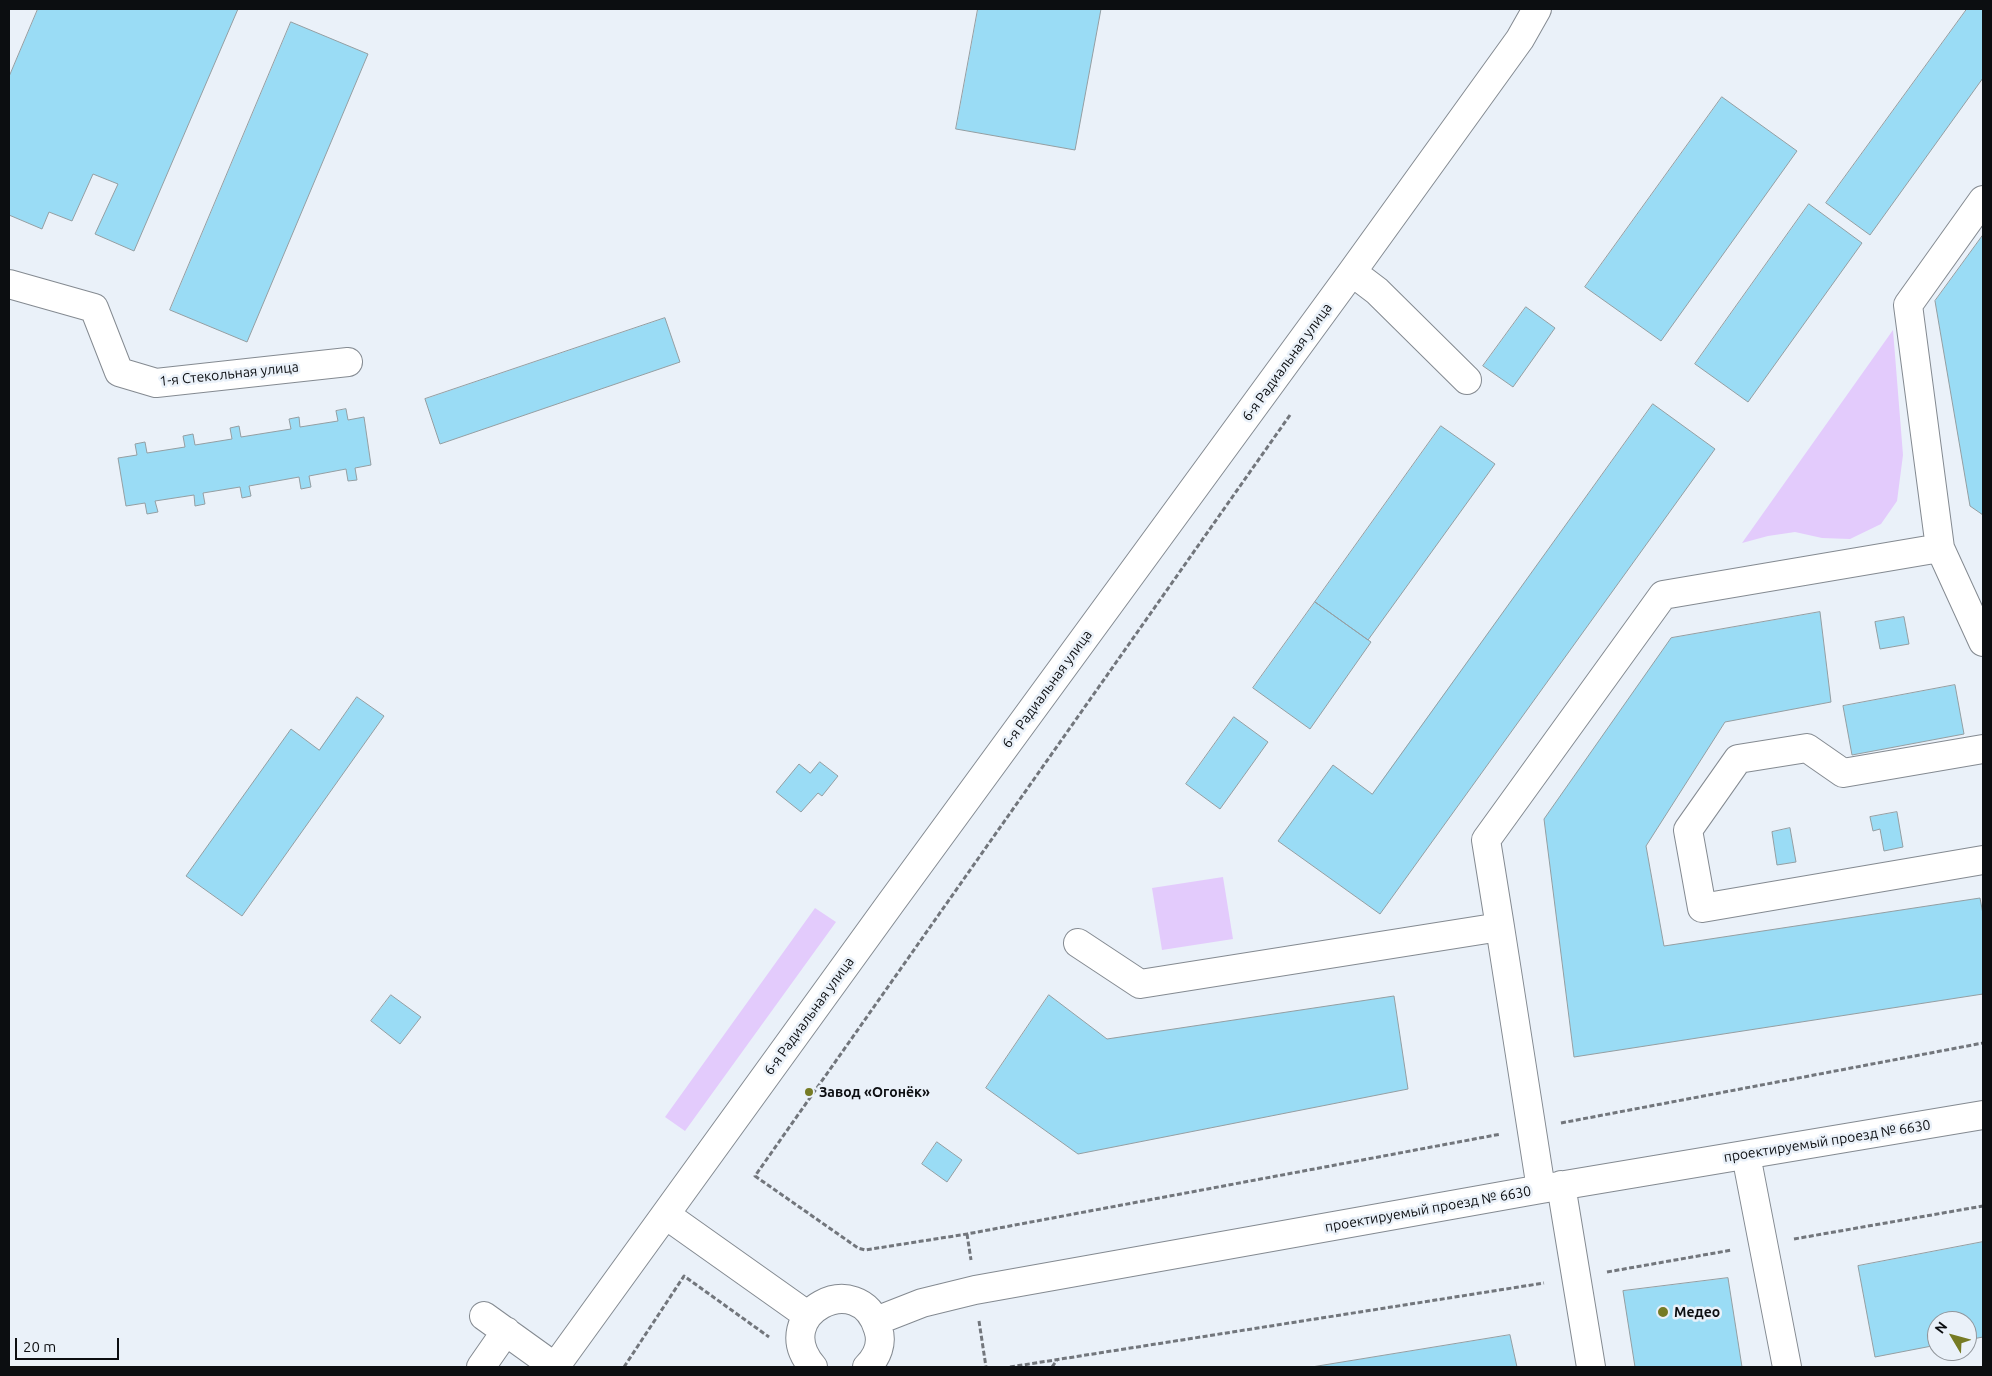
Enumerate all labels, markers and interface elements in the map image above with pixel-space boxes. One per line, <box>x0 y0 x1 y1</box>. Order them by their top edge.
street label: 6-я Радиальная улица <box>1239 300 1335 424</box>
street label: 1-я Стекольная улица <box>159 358 299 390</box>
street label: 6-я Радиальная улица <box>999 627 1095 751</box>
street label: 6-я Радиальная улица <box>761 954 857 1078</box>
place label: Завод «Огонёк» <box>819 1084 930 1100</box>
marker: Завод «Огонёк» <box>803 1086 815 1098</box>
street label: проектируемый проезд № 6630 <box>1722 1116 1932 1166</box>
street label: проектируемый проезд № 6630 <box>1324 1183 1532 1235</box>
place label: Медео <box>1674 1304 1720 1320</box>
marker: Медео <box>1656 1305 1670 1319</box>
north arrow <box>1927 1311 1977 1361</box>
text: N <box>1931 1319 1950 1337</box>
scale bar <box>18 1328 121 1360</box>
text: 20 m <box>23 1338 56 1355</box>

